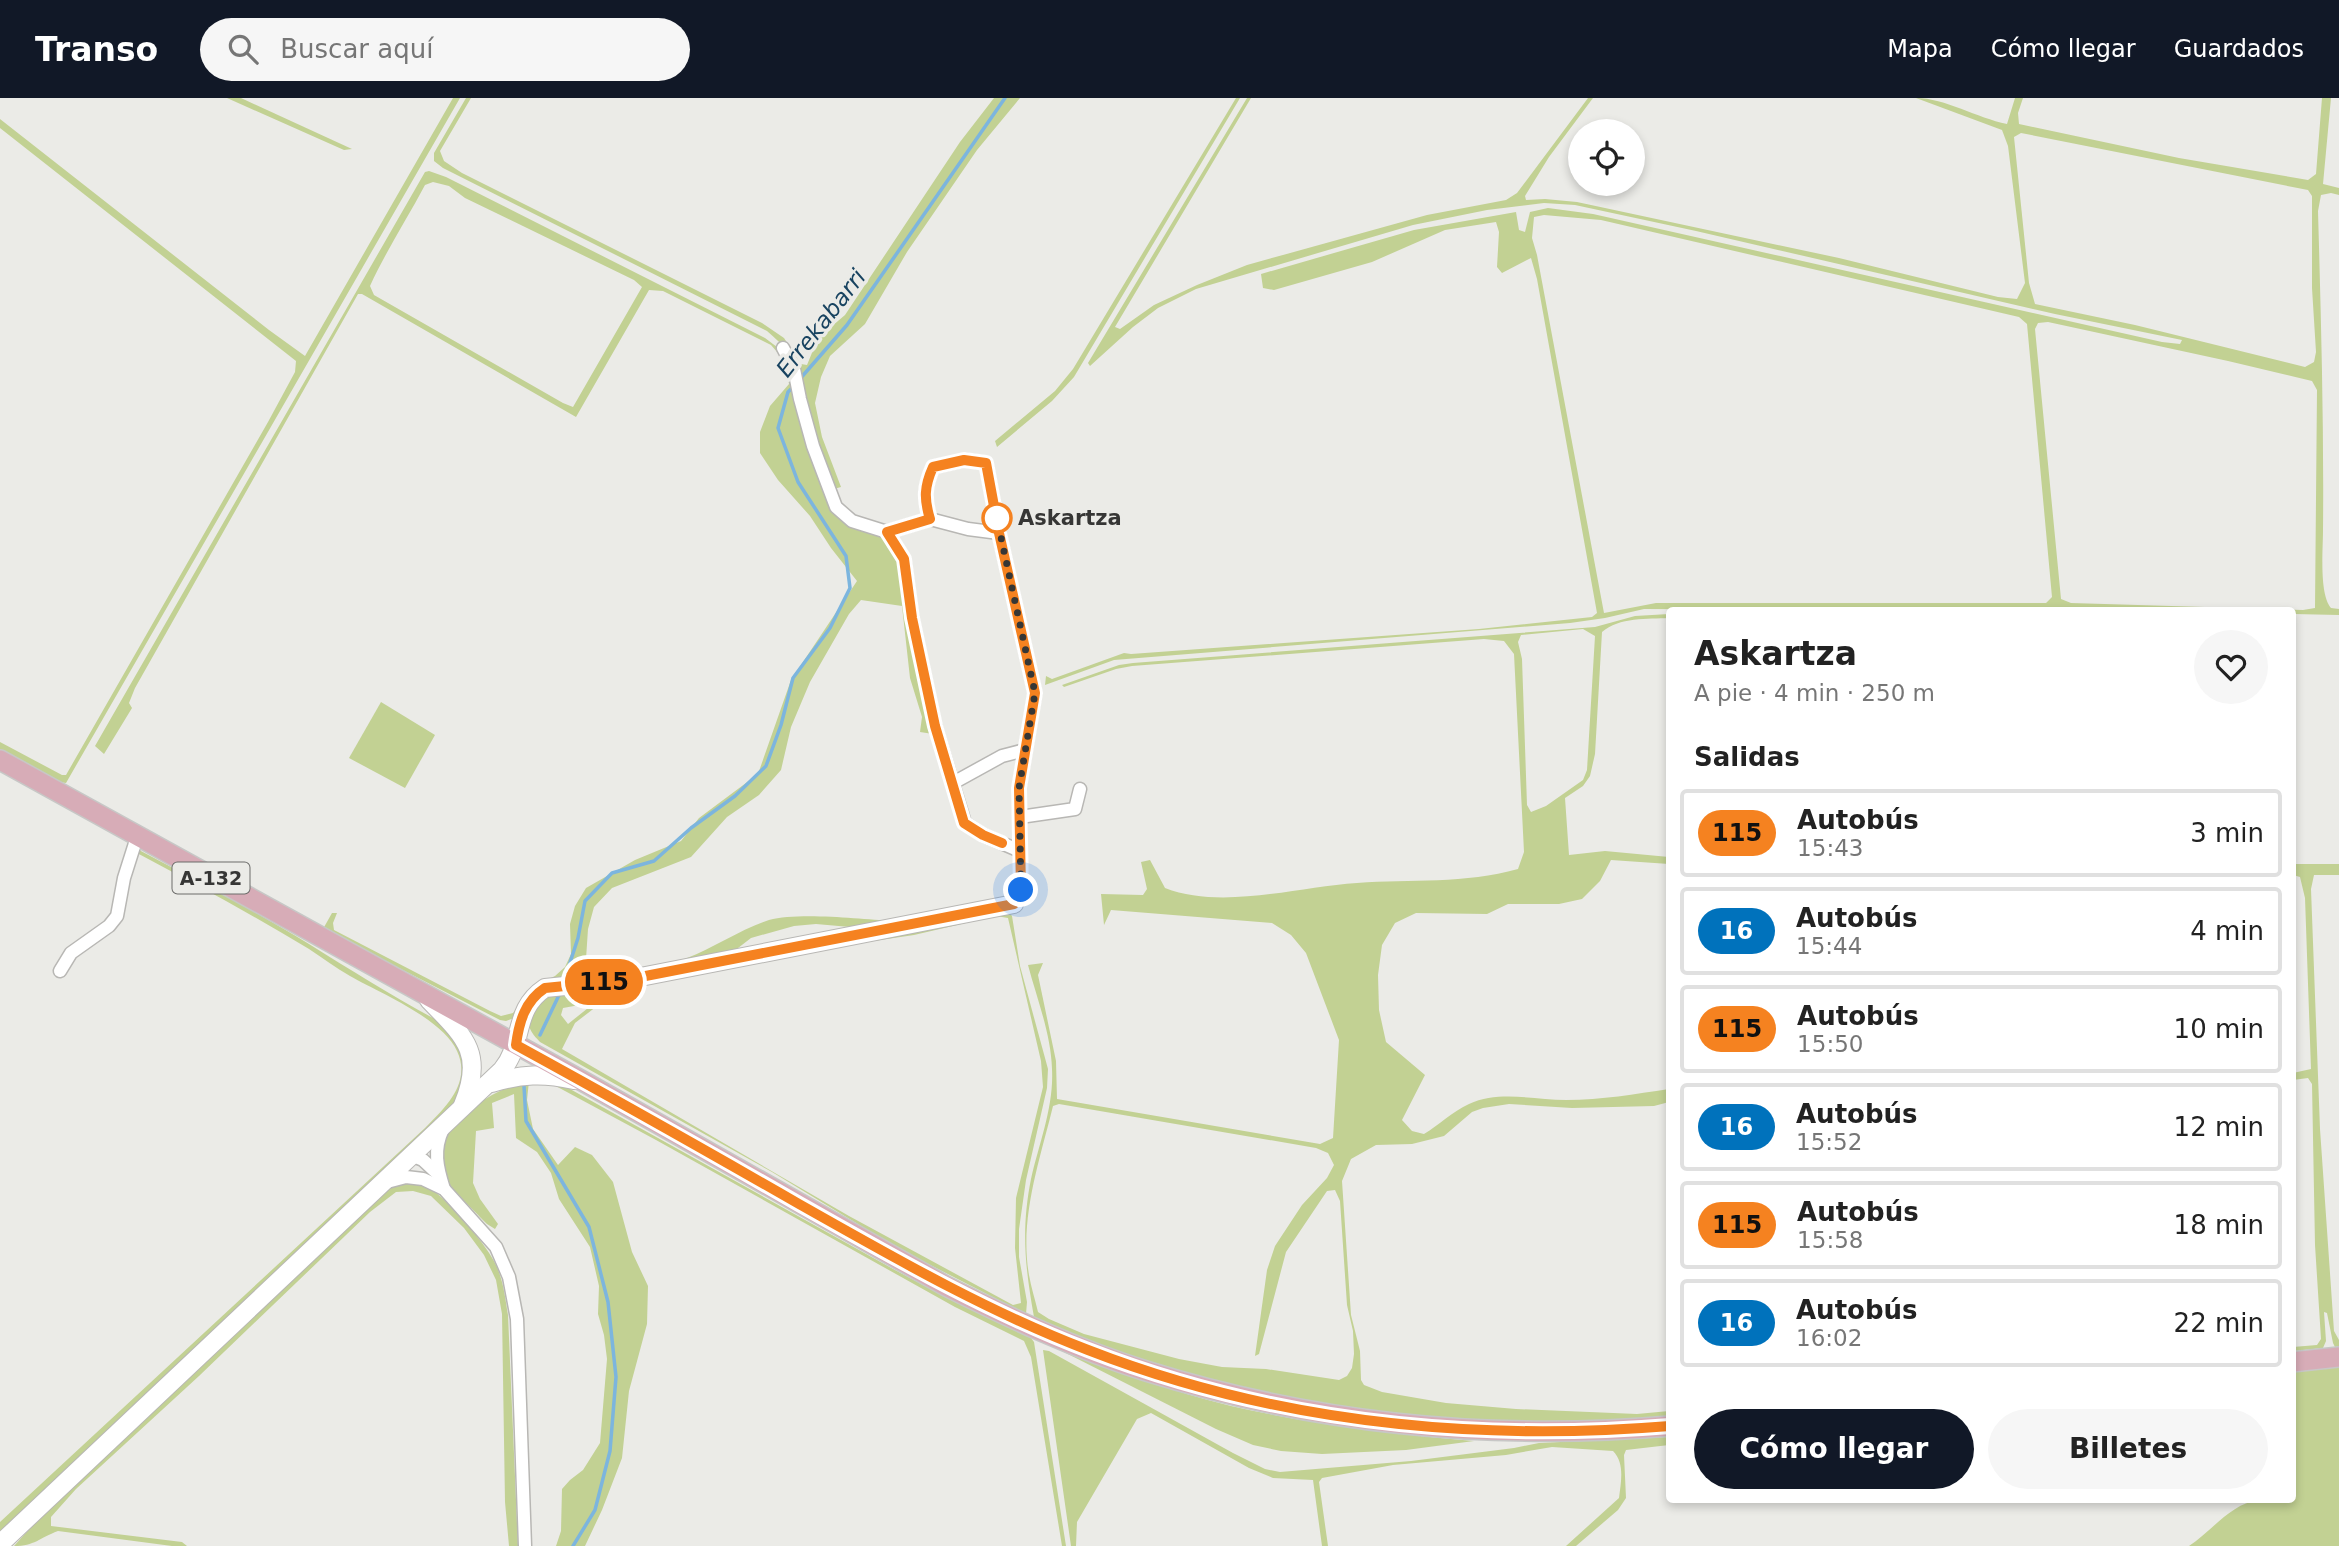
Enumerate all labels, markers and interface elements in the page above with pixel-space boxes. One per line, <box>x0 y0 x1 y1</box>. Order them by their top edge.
search box <box>200 18 690 81</box>
text: Transo <box>35 30 158 69</box>
icon: search <box>224 30 262 68</box>
text: Buscar aquí <box>280 34 433 64</box>
text: Mapa <box>1887 35 1953 63</box>
text: Cómo llegar <box>1991 35 2136 63</box>
text: Guardados <box>2174 35 2304 63</box>
map controls <box>1568 119 1645 196</box>
button: locate <box>1568 119 1645 196</box>
water label: Errekabarri <box>771 264 871 382</box>
marker: Askartza <box>982 503 1012 533</box>
place label: Askartza <box>1018 506 1122 530</box>
button: heart <box>2194 630 2268 704</box>
text: Askartza <box>1694 634 1857 673</box>
text: A pie · 4 min · 250 m <box>1694 680 1935 706</box>
text: Salidas <box>1694 742 1800 772</box>
text: Autobús <box>1797 805 1919 835</box>
text: 3 min <box>2190 818 2264 848</box>
text: 115 <box>1712 819 1762 847</box>
text: 15:43 <box>1797 835 1863 861</box>
road number: A-132 <box>172 862 249 894</box>
your location <box>1003 872 1038 907</box>
text: Autobús <box>1796 903 1918 933</box>
text: 4 min <box>2190 916 2264 946</box>
text: 16 <box>1720 917 1753 945</box>
text: 15:44 <box>1796 933 1862 959</box>
line badge: 115 <box>564 959 644 1005</box>
text: 115 <box>579 968 629 996</box>
text: Autobús <box>1797 1001 1919 1031</box>
text: 10 min <box>2174 1014 2264 1044</box>
text: 115 <box>1712 1015 1762 1043</box>
text: 15:50 <box>1797 1031 1863 1057</box>
text: Autobús <box>1796 1099 1918 1129</box>
text: 12 min <box>2174 1112 2264 1142</box>
text: 16 <box>1720 1113 1753 1141</box>
text: 15:52 <box>1796 1129 1862 1155</box>
text: Autobús <box>1797 1197 1919 1227</box>
text: 18 min <box>2174 1210 2264 1240</box>
text: 115 <box>1712 1211 1762 1239</box>
text: 15:58 <box>1797 1227 1863 1253</box>
text: Autobús <box>1796 1295 1918 1325</box>
text: 22 min <box>2174 1308 2264 1338</box>
text: 16 <box>1720 1309 1753 1337</box>
text: 16:02 <box>1796 1325 1862 1351</box>
button: Cómo llegar <box>1694 1409 1974 1489</box>
button: Billetes <box>1988 1409 2268 1489</box>

